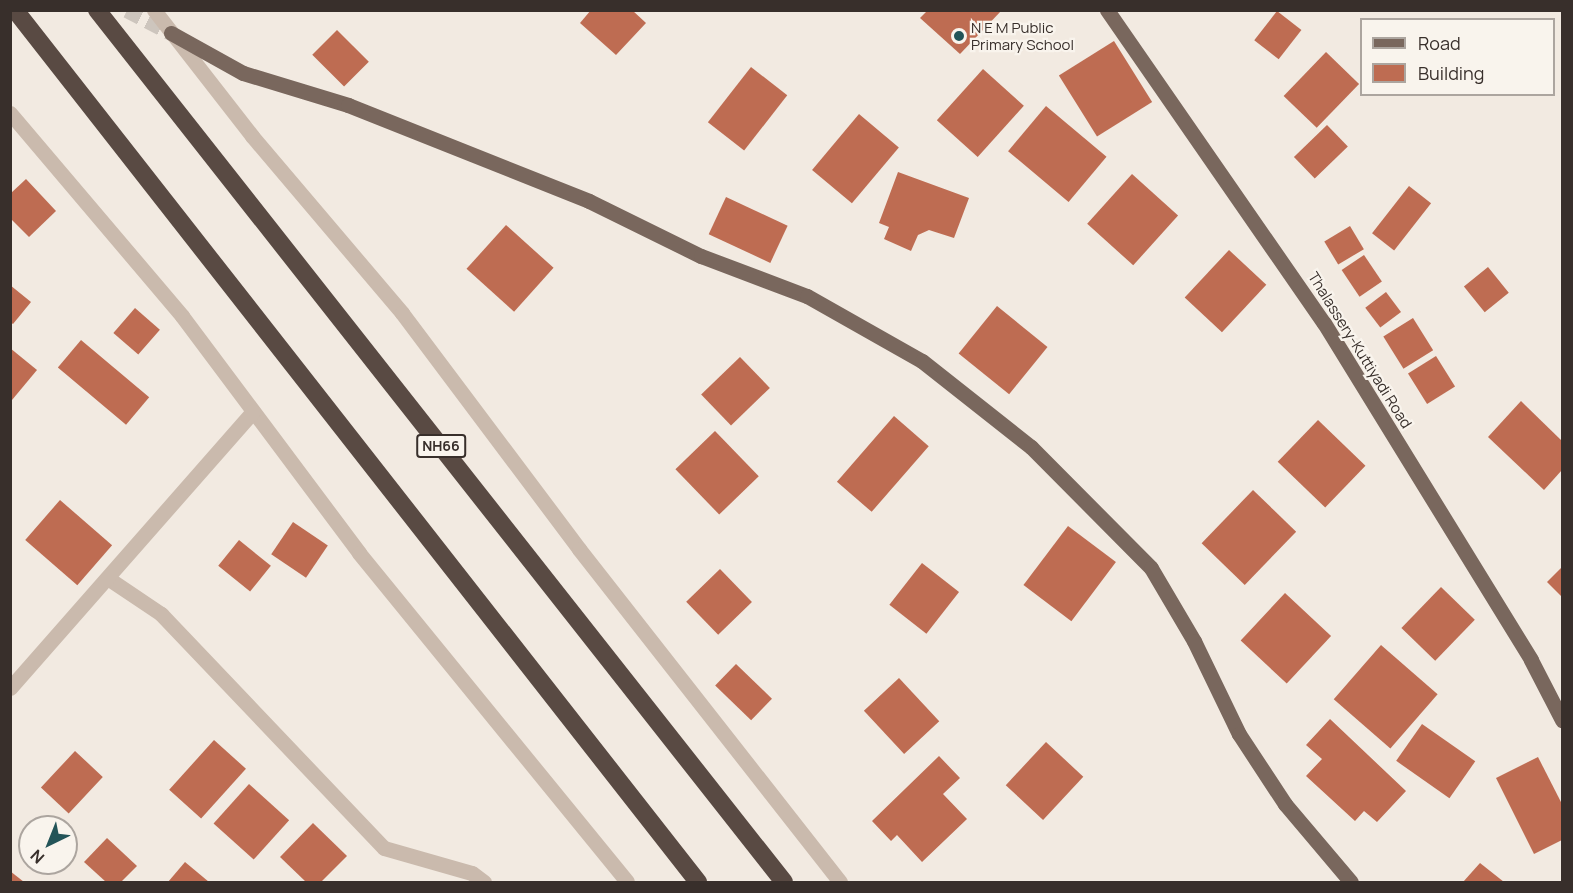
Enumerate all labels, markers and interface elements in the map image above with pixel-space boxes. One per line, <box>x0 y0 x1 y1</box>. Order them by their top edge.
place label: N E M Public Primary School <box>971 18 1074 53</box>
legend <box>1360 18 1555 96</box>
marker: N E M Public Primary School <box>952 29 966 43</box>
text: Road <box>1418 31 1461 55</box>
text: Building <box>1418 61 1484 85</box>
street label: Thalassery-Kuttiyadi Road <box>1304 269 1416 431</box>
road number: NH66 <box>416 435 466 457</box>
north arrow <box>18 815 78 875</box>
text: N <box>25 845 49 869</box>

